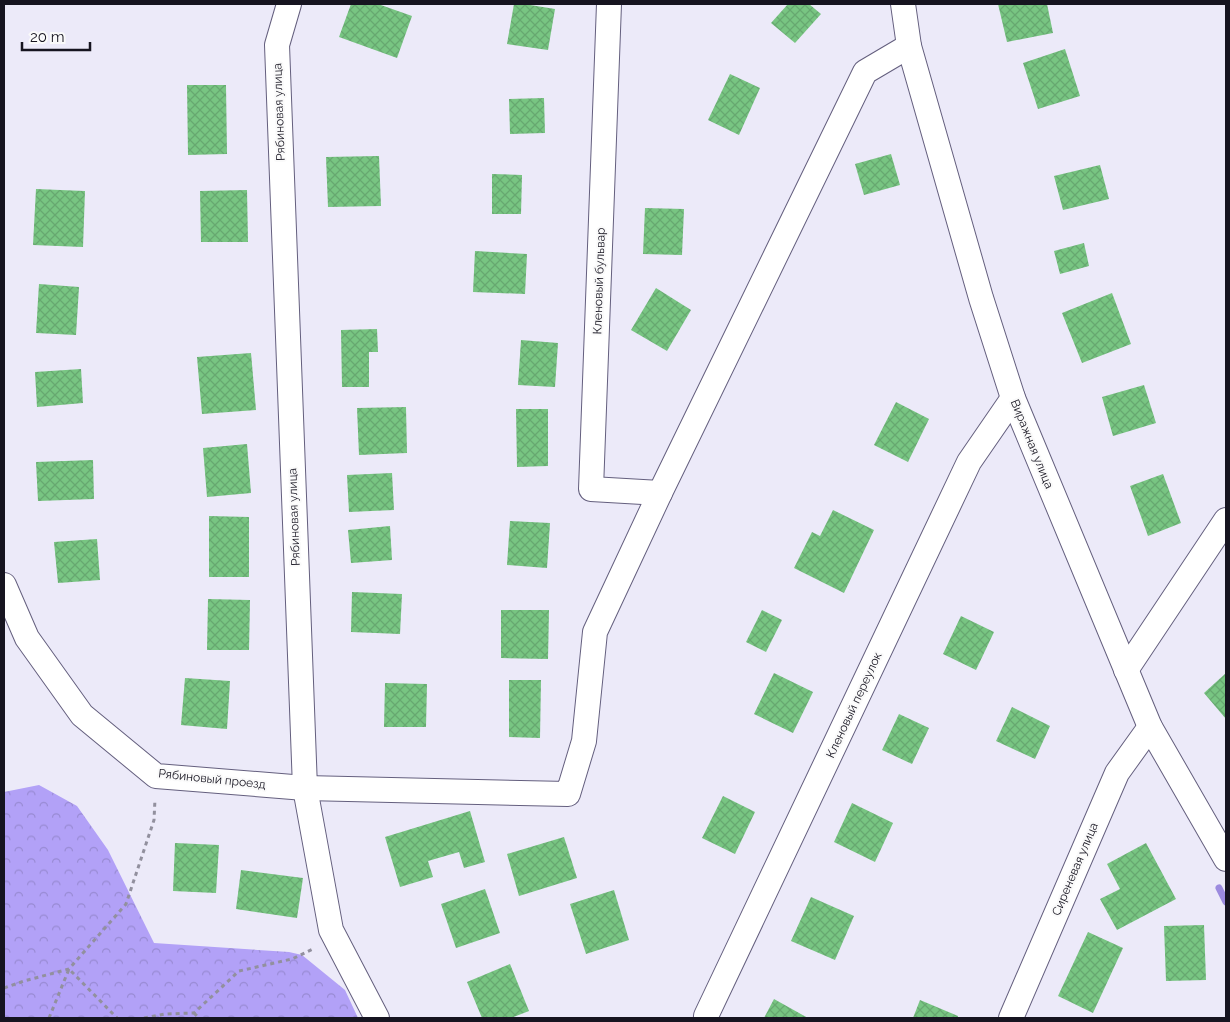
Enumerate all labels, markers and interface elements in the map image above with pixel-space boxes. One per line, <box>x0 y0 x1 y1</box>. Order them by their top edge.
scale bar <box>22 20 90 52</box>
text: 20 m <box>30 28 65 46</box>
street label: Рябиновая улица <box>270 63 288 161</box>
street label: Кленовый бульвар <box>590 227 608 335</box>
street label: Виражная улица <box>1008 397 1056 491</box>
street label: Рябиновая улица <box>285 468 303 566</box>
street label: Кленовый переулок <box>823 650 885 760</box>
street label: Рябиновый проезд <box>158 766 266 792</box>
street label: Сиреневая улица <box>1049 820 1101 918</box>

